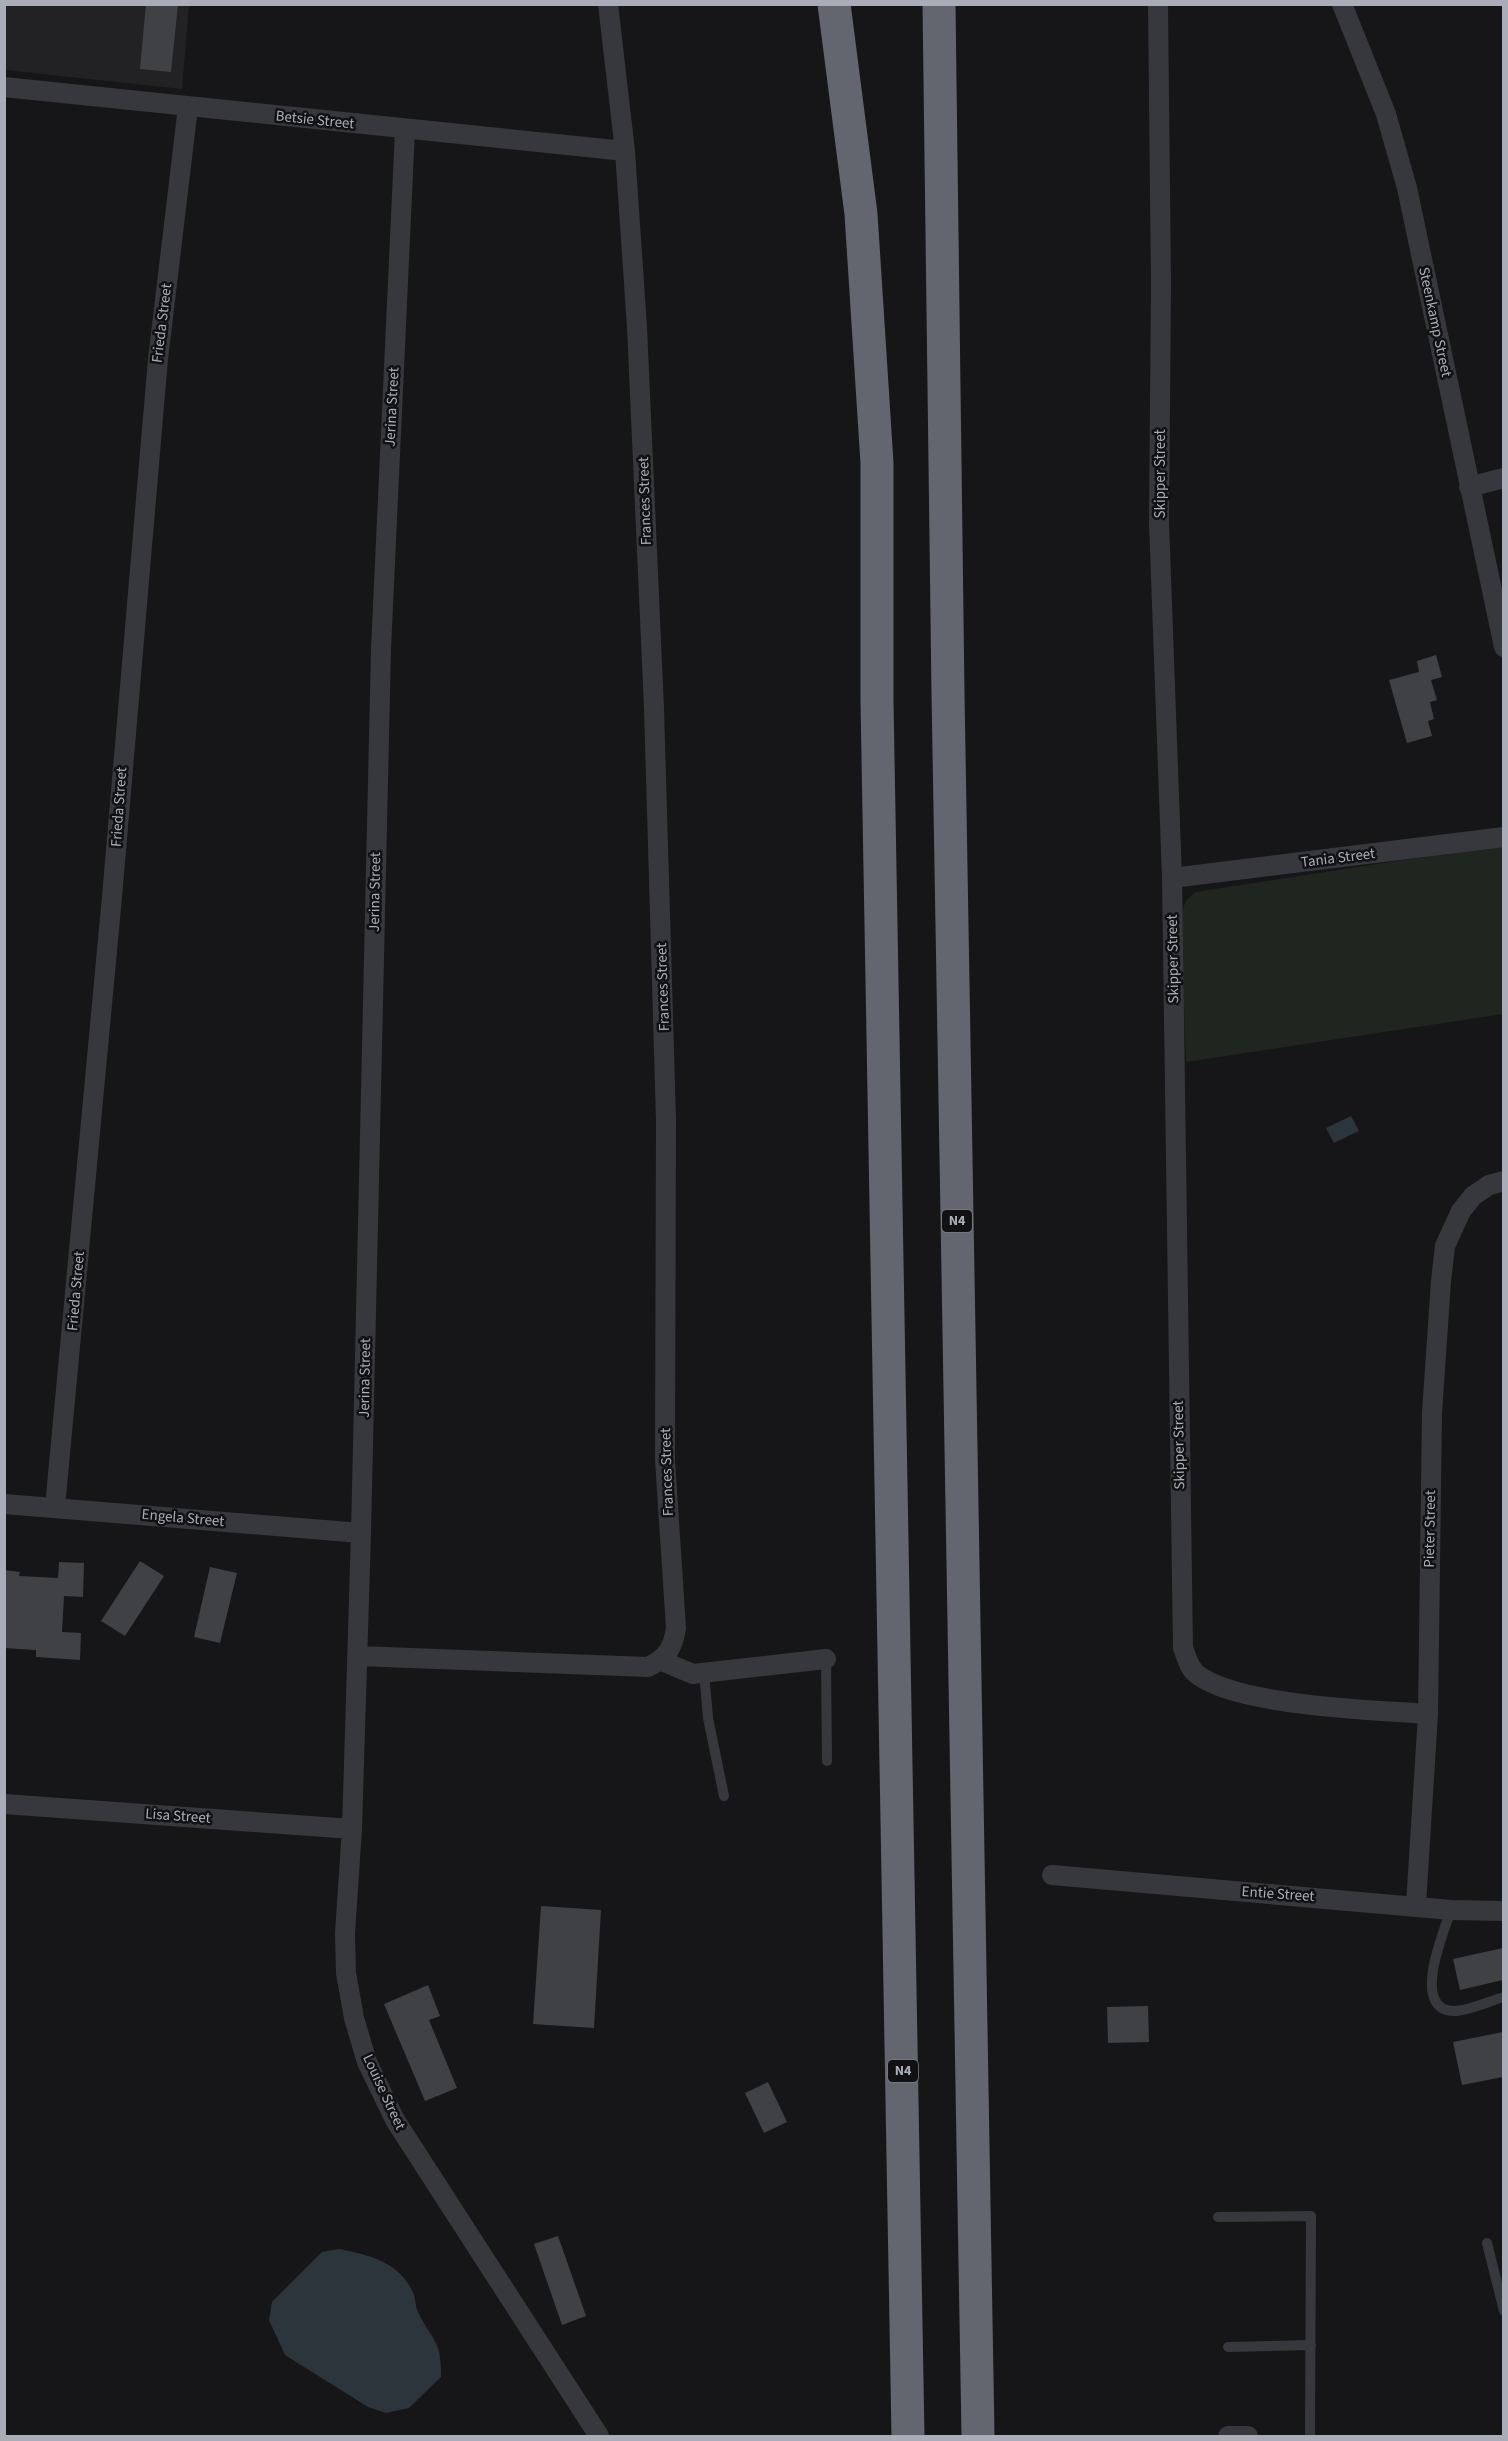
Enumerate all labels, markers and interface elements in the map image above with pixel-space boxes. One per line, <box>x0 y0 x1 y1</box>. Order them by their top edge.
street label: Betsie Street <box>275 105 355 135</box>
street label: Steenkamp Street <box>1413 265 1457 379</box>
street label: Frieda Street <box>147 282 177 364</box>
street label: Jerina Street <box>379 367 405 447</box>
street label: Skipper Street <box>1150 429 1171 519</box>
street label: Frances Street <box>633 456 657 546</box>
street label: Frieda Street <box>106 766 132 848</box>
street label: Tania Street <box>1300 843 1376 873</box>
street label: Jerina Street <box>364 852 386 932</box>
street label: Skipper Street <box>1162 914 1184 1004</box>
street label: Frances Street <box>651 942 675 1032</box>
road number: N4 <box>942 1210 972 1232</box>
street label: Frieda Street <box>62 1250 90 1332</box>
street label: Jerina Street <box>354 1338 376 1418</box>
street label: Skipper Street <box>1168 1400 1190 1490</box>
street label: Frances Street <box>655 1427 679 1517</box>
street label: Pieter Street <box>1419 1490 1441 1568</box>
street label: Engela Street <box>141 1504 225 1532</box>
street label: Lisa Street <box>145 1803 211 1829</box>
street label: Entie Street <box>1241 1881 1315 1907</box>
street label: Louise Street <box>357 2051 411 2133</box>
road number: N4 <box>888 2060 918 2082</box>

